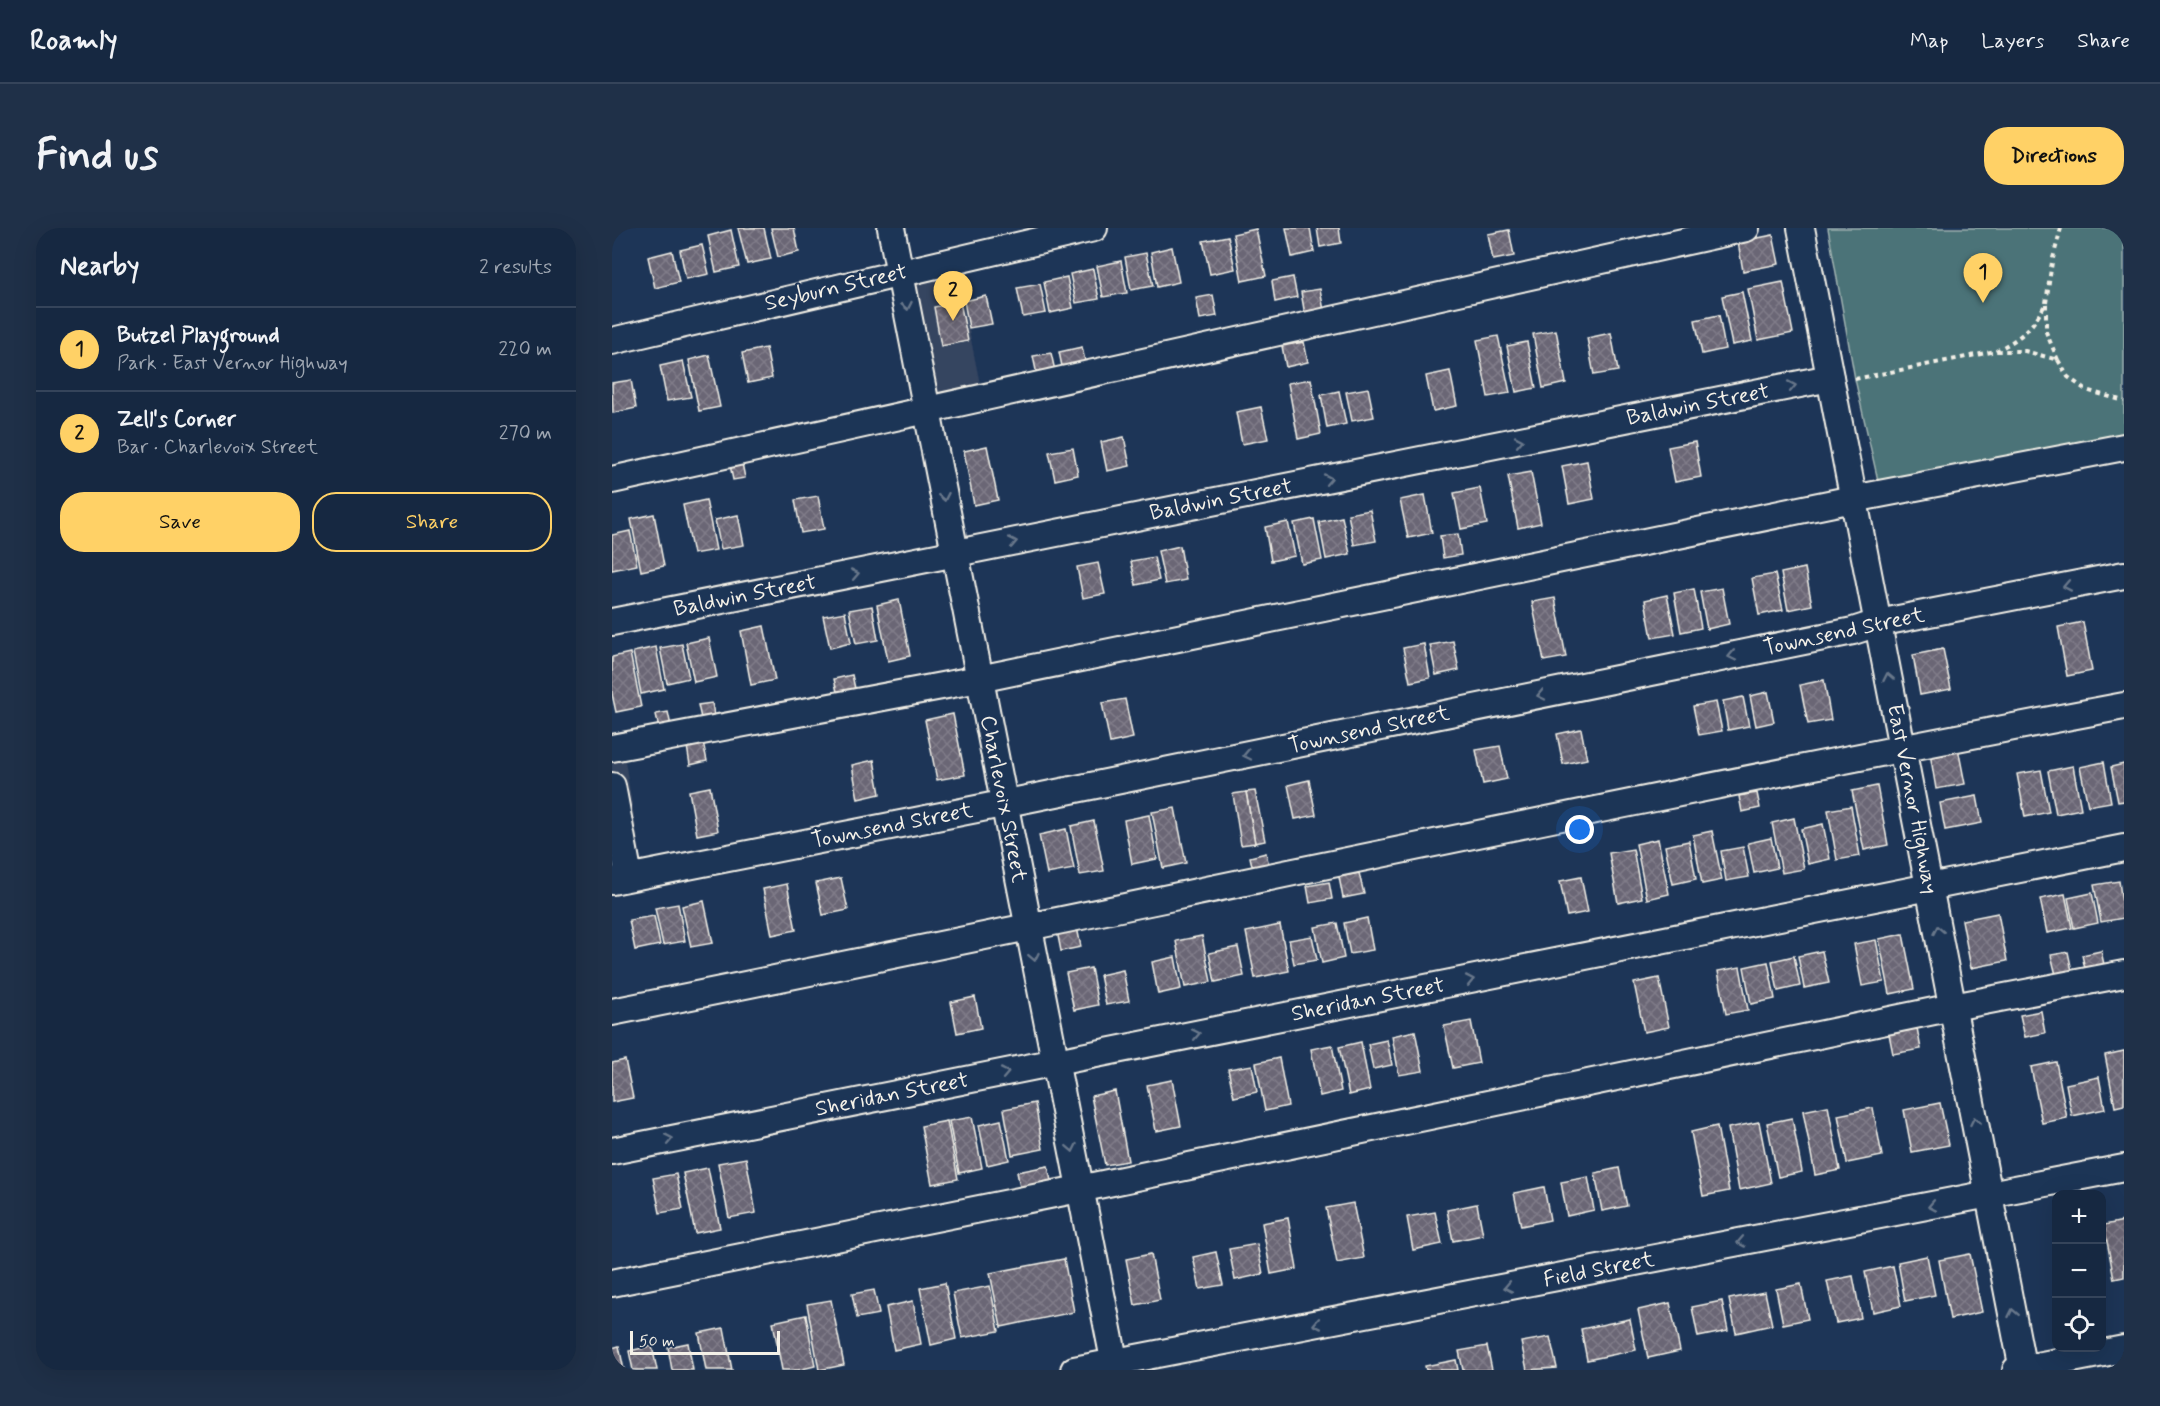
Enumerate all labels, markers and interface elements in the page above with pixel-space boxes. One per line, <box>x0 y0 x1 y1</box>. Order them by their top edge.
text: Roamly <box>30 23 118 60</box>
text: Map <box>1910 27 1948 55</box>
text: Layers <box>1981 27 2044 55</box>
text: Share <box>2077 27 2130 55</box>
button: Directions <box>1984 127 2124 185</box>
text: Find us <box>36 129 158 184</box>
text: Nearby <box>60 250 139 284</box>
text: 2 results <box>479 254 552 281</box>
pin: 1 <box>1964 254 2002 303</box>
street label: Seyburn Street <box>762 258 910 318</box>
pin: 2 <box>934 272 972 321</box>
one-way arrow <box>900 301 913 311</box>
text: Butzel Playground <box>117 322 280 350</box>
text: 1 <box>75 336 84 363</box>
text: 220 m <box>498 336 552 363</box>
text: Park · East Vernor Highway <box>117 350 348 377</box>
street label: Baldwin Street <box>1624 377 1772 433</box>
one-way arrow <box>1787 380 1797 393</box>
text: Zell's Corner <box>117 406 236 434</box>
text: 2 <box>75 420 84 447</box>
text: 270 m <box>499 420 552 447</box>
text: Bar · Charlevoix Street <box>117 434 318 461</box>
one-way arrow <box>1514 435 1524 448</box>
street label: Baldwin Street <box>1147 472 1295 528</box>
one-way arrow <box>1322 473 1332 486</box>
button: Save <box>60 492 300 552</box>
button: Share <box>312 492 552 552</box>
one-way arrow <box>937 492 950 502</box>
one-way arrow <box>1008 536 1018 549</box>
street label: Baldwin Street <box>671 568 819 624</box>
one-way arrow <box>849 568 859 581</box>
one-way arrow <box>2062 579 2072 592</box>
street label: Townsend Street <box>1761 601 1927 663</box>
one-way arrow <box>1727 649 1737 662</box>
one-way arrow <box>1882 672 1895 682</box>
one-way arrow <box>1536 688 1546 701</box>
street label: Townsend Street <box>1286 699 1452 761</box>
street label: East Vernor Highway <box>1877 702 1944 897</box>
street label: Charlevoix Street <box>973 713 1033 885</box>
one-way arrow <box>1242 748 1252 761</box>
street label: Townsend Street <box>809 797 975 855</box>
your location <box>1565 815 1594 844</box>
one-way arrow <box>1932 925 1945 935</box>
one-way arrow <box>1027 951 1040 961</box>
street label: Sheridan Street <box>1289 971 1447 1029</box>
one-way arrow <box>1464 974 1474 987</box>
one-way arrow <box>1191 1029 1201 1042</box>
street label: Sheridan Street <box>813 1066 971 1124</box>
one-way arrow <box>999 1067 1009 1080</box>
one-way arrow <box>1969 1116 1982 1126</box>
one-way arrow <box>664 1133 674 1146</box>
one-way arrow <box>1064 1143 1077 1153</box>
map controls <box>2052 1190 2106 1352</box>
button: + <box>2052 1190 2106 1244</box>
one-way arrow <box>1928 1199 1938 1212</box>
one-way arrow <box>1736 1235 1746 1248</box>
button: − <box>2052 1244 2106 1298</box>
street label: Field Street <box>1541 1246 1657 1294</box>
one-way arrow <box>1503 1280 1513 1293</box>
button: locate <box>2052 1298 2106 1352</box>
one-way arrow <box>2007 1308 2019 1317</box>
one-way arrow <box>1312 1317 1322 1330</box>
scale bar <box>630 1328 780 1356</box>
text: 50 m <box>639 1331 675 1352</box>

